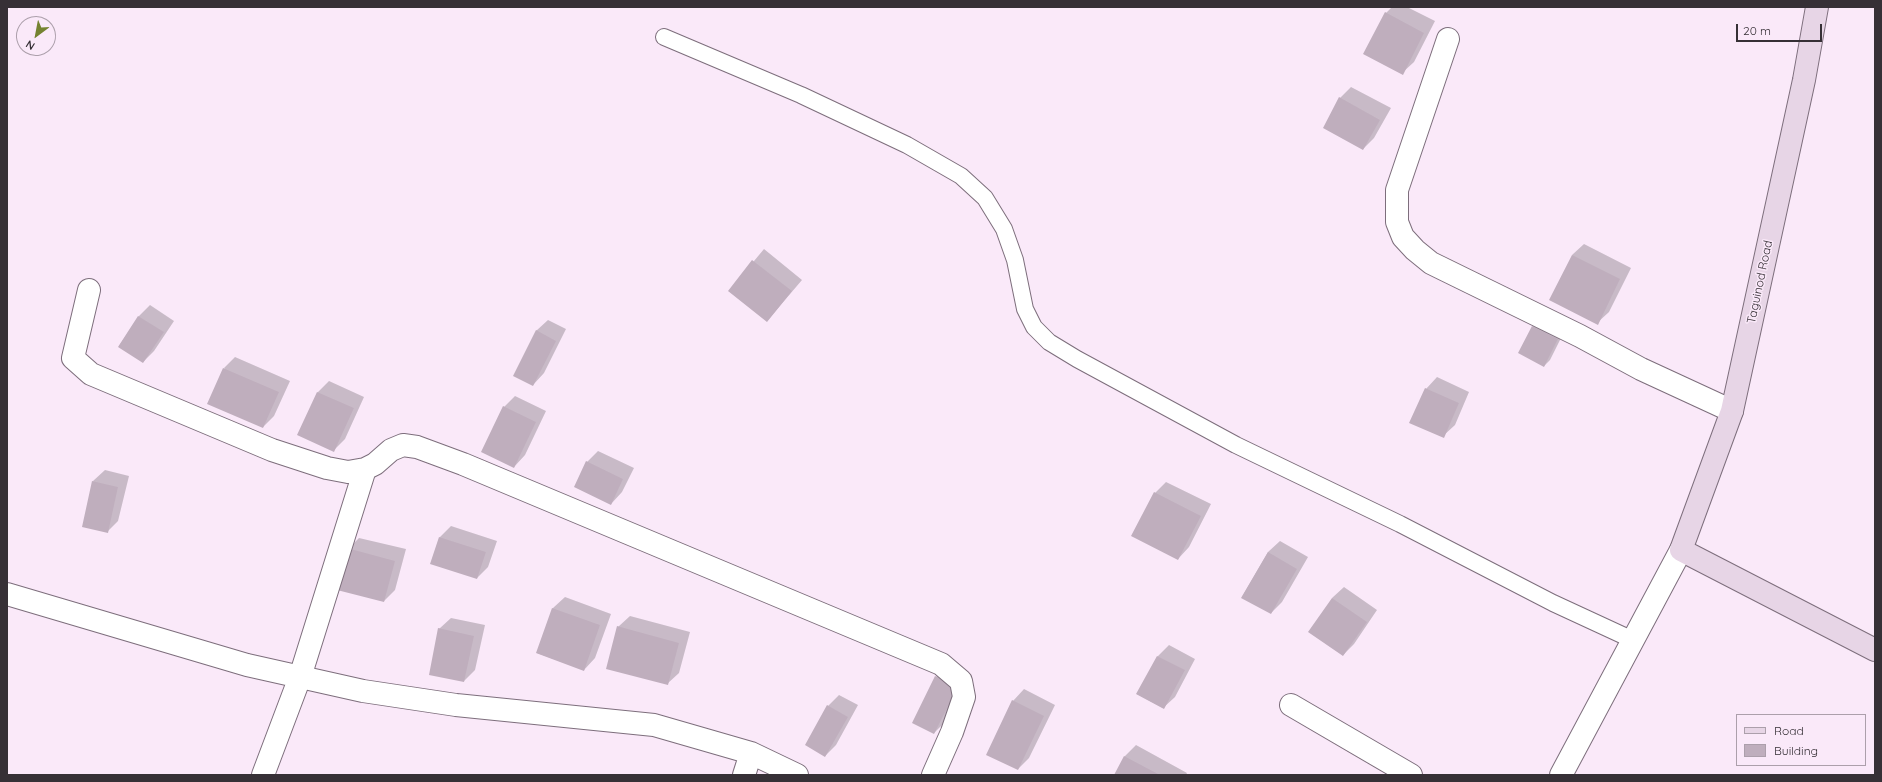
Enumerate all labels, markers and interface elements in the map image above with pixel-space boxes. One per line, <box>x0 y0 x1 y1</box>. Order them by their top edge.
north arrow <box>16 16 56 56</box>
scale bar <box>1738 16 1824 42</box>
text: 20 m <box>1743 23 1771 38</box>
text: N <box>23 37 37 53</box>
street label: Taguinod Road <box>1744 239 1776 325</box>
legend <box>1736 714 1866 766</box>
text: Road <box>1774 723 1804 738</box>
text: Building <box>1774 743 1818 758</box>

